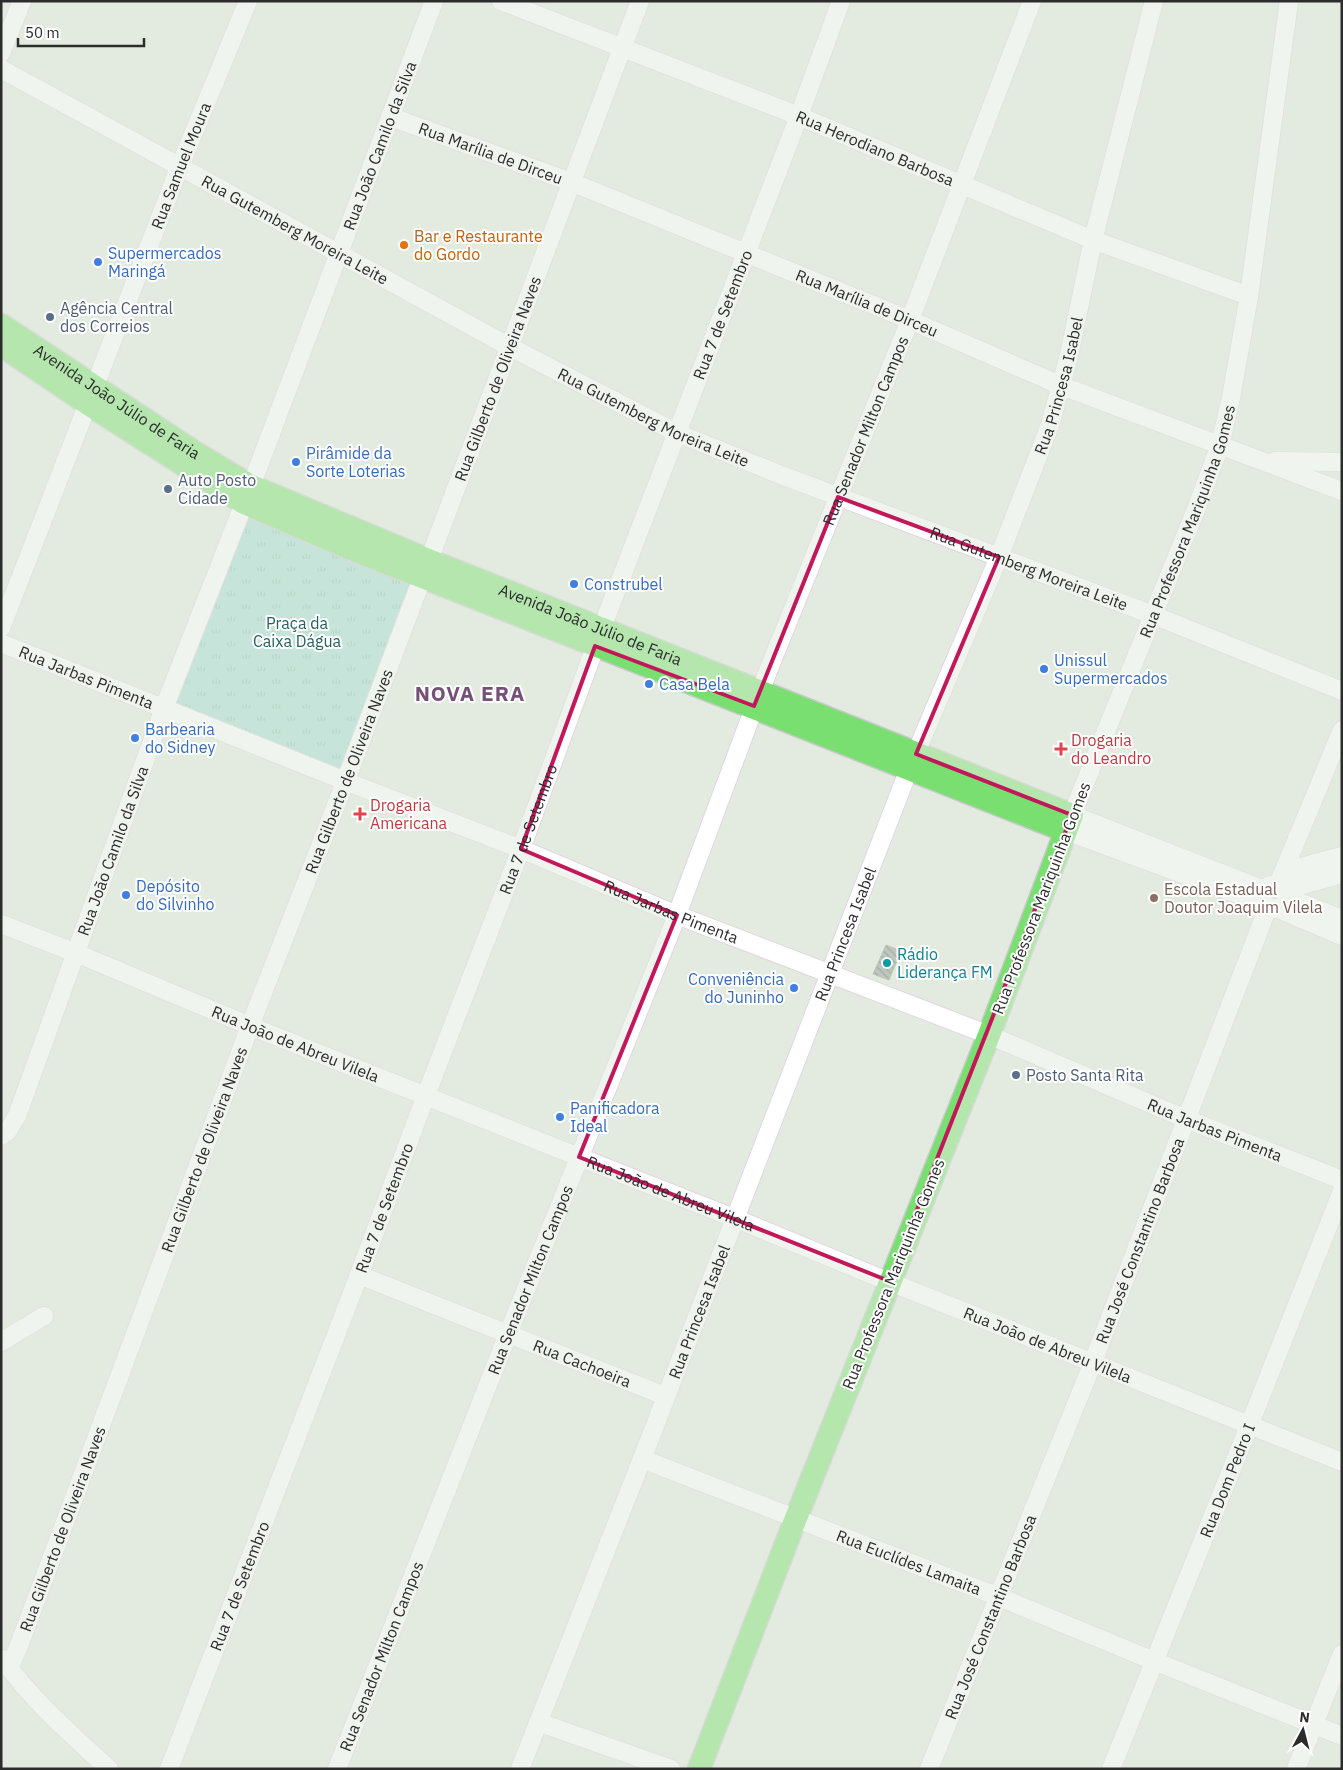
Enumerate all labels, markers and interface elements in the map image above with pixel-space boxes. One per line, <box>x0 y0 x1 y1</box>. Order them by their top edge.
scale bar <box>18 15 144 47</box>
text: 50 m <box>25 23 60 42</box>
street label: Rua João Camilo da Silva <box>338 58 421 233</box>
street label: Rua Samuel Moura <box>146 99 215 232</box>
street label: Rua Herodiano Barbosa <box>793 106 958 190</box>
street label: Rua Marília de Dirceu <box>416 118 566 188</box>
street label: Rua Gutemberg Moreira Leite <box>198 171 392 289</box>
place label: Bar e Restaurante do Gordo <box>414 226 543 264</box>
marker: Bar e Restaurante do Gordo <box>398 239 410 251</box>
place label: Supermercados Maringá <box>108 243 222 281</box>
street label: Rua 7 de Setembro <box>688 247 756 382</box>
marker: Supermercados Maringá <box>92 256 104 268</box>
street label: Rua Marília de Dirceu <box>793 265 941 341</box>
street label: Rua Gilberto de Oliveira Naves <box>450 273 545 484</box>
place label: Agência Central dos Correios <box>60 298 173 336</box>
marker: Agência Central dos Correios <box>44 311 56 323</box>
street label: Rua Princesa Isabel <box>1030 315 1087 457</box>
street label: Rua Senador Milton Campos <box>818 333 913 528</box>
street label: Avenida João Júlio de Faria <box>30 339 204 464</box>
street label: Rua Gutemberg Moreira Leite <box>554 363 752 471</box>
street label: Rua Professora Mariquinha Gomes <box>1135 403 1239 641</box>
place label: Pirâmide da Sorte Loterias <box>306 443 406 481</box>
marker: Pirâmide da Sorte Loterias <box>290 456 302 468</box>
place label: Auto Posto Cidade <box>178 470 256 508</box>
marker: Auto Posto Cidade <box>162 483 174 495</box>
street label: Rua Gutemberg Moreira Leite <box>927 522 1131 615</box>
place label: Construbel <box>584 574 663 594</box>
marker: Construbel <box>568 578 580 590</box>
street label: Avenida João Júlio de Faria <box>496 579 685 670</box>
park label: Praça da Caixa Dágua <box>253 613 342 651</box>
street label: Rua Jarbas Pimenta <box>16 641 157 713</box>
place label: Unissul Supermercados <box>1054 650 1168 688</box>
marker: Unissul Supermercados <box>1038 663 1050 675</box>
street label: Rua Gilberto de Oliveira Naves <box>300 666 397 877</box>
place label: Casa Bela <box>659 674 730 694</box>
marker: Casa Bela <box>643 678 655 690</box>
district label: NOVA ERA <box>415 679 525 707</box>
place label: Barbearia do Sidney <box>145 719 215 757</box>
place label: Drogaria do Leandro <box>1071 730 1151 768</box>
marker: Barbearia do Sidney <box>129 732 141 744</box>
marker: Drogaria do Leandro <box>1055 743 1067 755</box>
street label: Rua 7 de Setembro <box>494 761 561 897</box>
street label: Rua João Camilo da Silva <box>73 763 152 938</box>
street label: Rua Professora Mariquinha Gomes <box>987 779 1095 1017</box>
place label: Drogaria Americana <box>370 795 448 833</box>
marker: Drogaria Americana <box>354 808 366 820</box>
street label: Rua Princesa Isabel <box>810 864 880 1004</box>
street label: Rua Jarbas Pimenta <box>601 875 742 948</box>
place label: Depósito do Silvinho <box>136 876 215 914</box>
place label: Escola Estadual Doutor Joaquim Vilela <box>1164 879 1323 917</box>
marker: Depósito do Silvinho <box>120 889 132 901</box>
marker: Escola Estadual Doutor Joaquim Vilela <box>1148 892 1160 904</box>
place label: Rádio Liderança FM <box>897 944 993 982</box>
marker: Rádio Liderança FM <box>881 957 893 969</box>
place label: Conveniência do Juninho <box>688 969 784 1007</box>
marker: Conveniência do Juninho <box>788 982 800 994</box>
street label: Rua João de Abreu Vilela <box>209 1001 383 1087</box>
street label: Rua Gilberto de Oliveira Naves <box>157 1044 251 1255</box>
place label: Posto Santa Rita <box>1026 1065 1144 1085</box>
marker: Posto Santa Rita <box>1010 1069 1022 1081</box>
street label: Rua Jarbas Pimenta <box>1144 1094 1286 1166</box>
place label: Panificadora Ideal <box>570 1098 660 1136</box>
marker: Panificadora Ideal <box>554 1111 566 1123</box>
street label: Rua José Constantino Barbosa <box>1091 1134 1189 1346</box>
street label: Rua 7 de Setembro <box>351 1140 417 1276</box>
street label: Rua João de Abreu Vilela <box>584 1151 758 1236</box>
street label: Rua Professora Mariquinha Gomes <box>837 1156 949 1392</box>
street label: Rua Senador Milton Campos <box>483 1182 577 1377</box>
street label: Rua Princesa Isabel <box>664 1242 734 1382</box>
street label: Rua João de Abreu Vilela <box>961 1302 1135 1387</box>
street label: Rua Cachoeira <box>530 1335 634 1392</box>
street label: Rua Dom Pedro I <box>1195 1420 1259 1541</box>
street label: Rua Gilberto de Oliveira Naves <box>15 1423 110 1634</box>
street label: Rua José Constantino Barbosa <box>940 1511 1041 1722</box>
street label: Rua 7 de Setembro <box>205 1518 273 1654</box>
street label: Rua Euclídes Lamaita <box>834 1525 984 1599</box>
street label: Rua Senador Milton Campos <box>335 1558 428 1754</box>
north arrow <box>1278 1705 1328 1755</box>
text: N <box>1298 1708 1311 1727</box>

